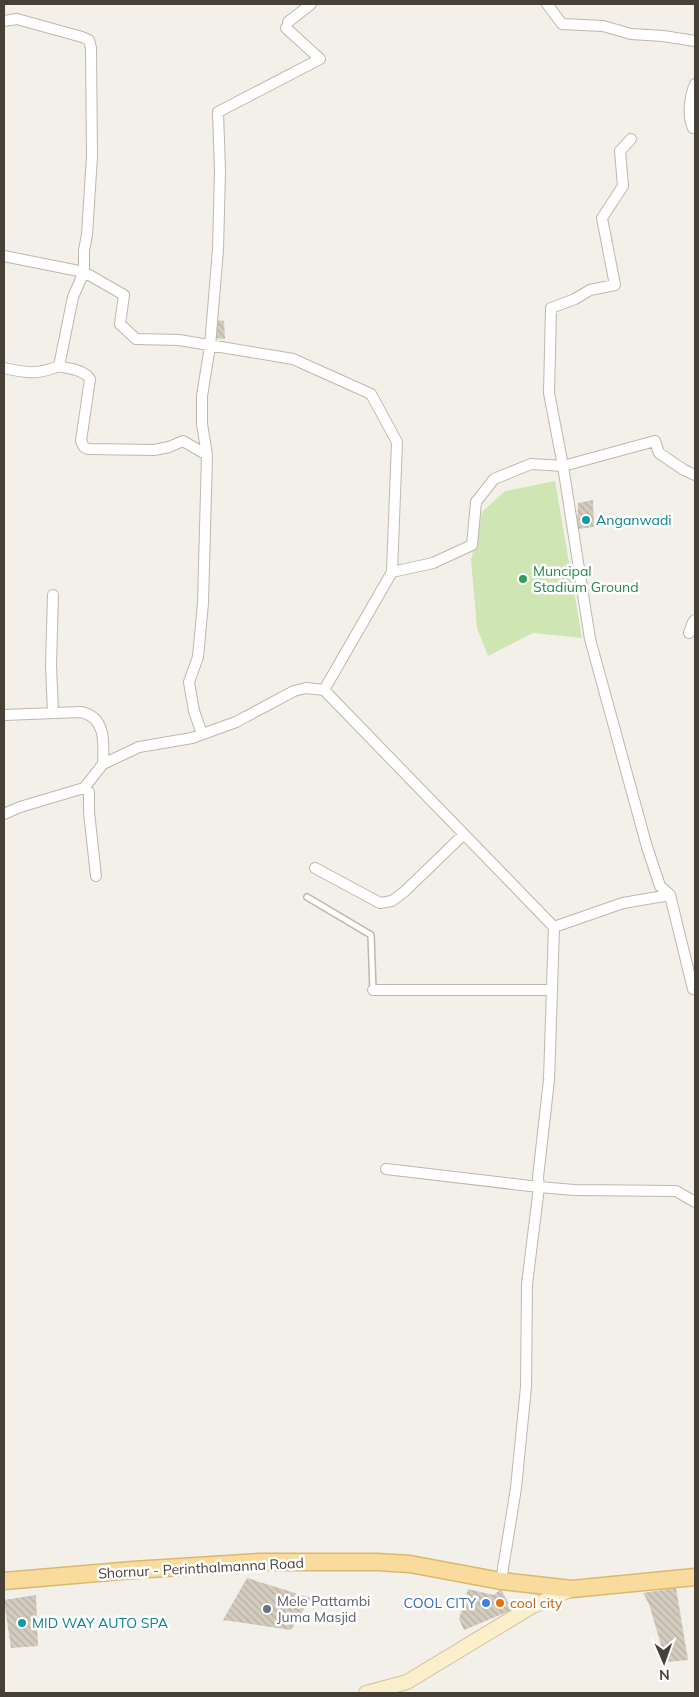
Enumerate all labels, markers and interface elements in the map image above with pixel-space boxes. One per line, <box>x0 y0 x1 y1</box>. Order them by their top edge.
place label: Anganwadi <box>596 511 672 529</box>
marker: Anganwadi <box>580 514 592 526</box>
place label: Muncipal Stadium Ground <box>533 562 639 596</box>
marker: Muncipal Stadium Ground <box>517 573 529 585</box>
street label: Shornur - Perinthalmanna Road <box>98 1554 304 1582</box>
place label: Mele Pattambi Juma Masjid <box>277 1592 370 1626</box>
place label: COOL CITY <box>404 1594 476 1612</box>
place label: cool city <box>510 1594 563 1612</box>
marker: COOL CITY <box>480 1597 492 1609</box>
marker: cool city <box>494 1597 506 1609</box>
marker: Mele Pattambi Juma Masjid <box>261 1603 273 1615</box>
place label: MID WAY AUTO SPA <box>32 1614 169 1632</box>
marker: MID WAY AUTO SPA <box>16 1617 28 1629</box>
north arrow <box>639 1637 689 1687</box>
text: N <box>659 1666 670 1684</box>

